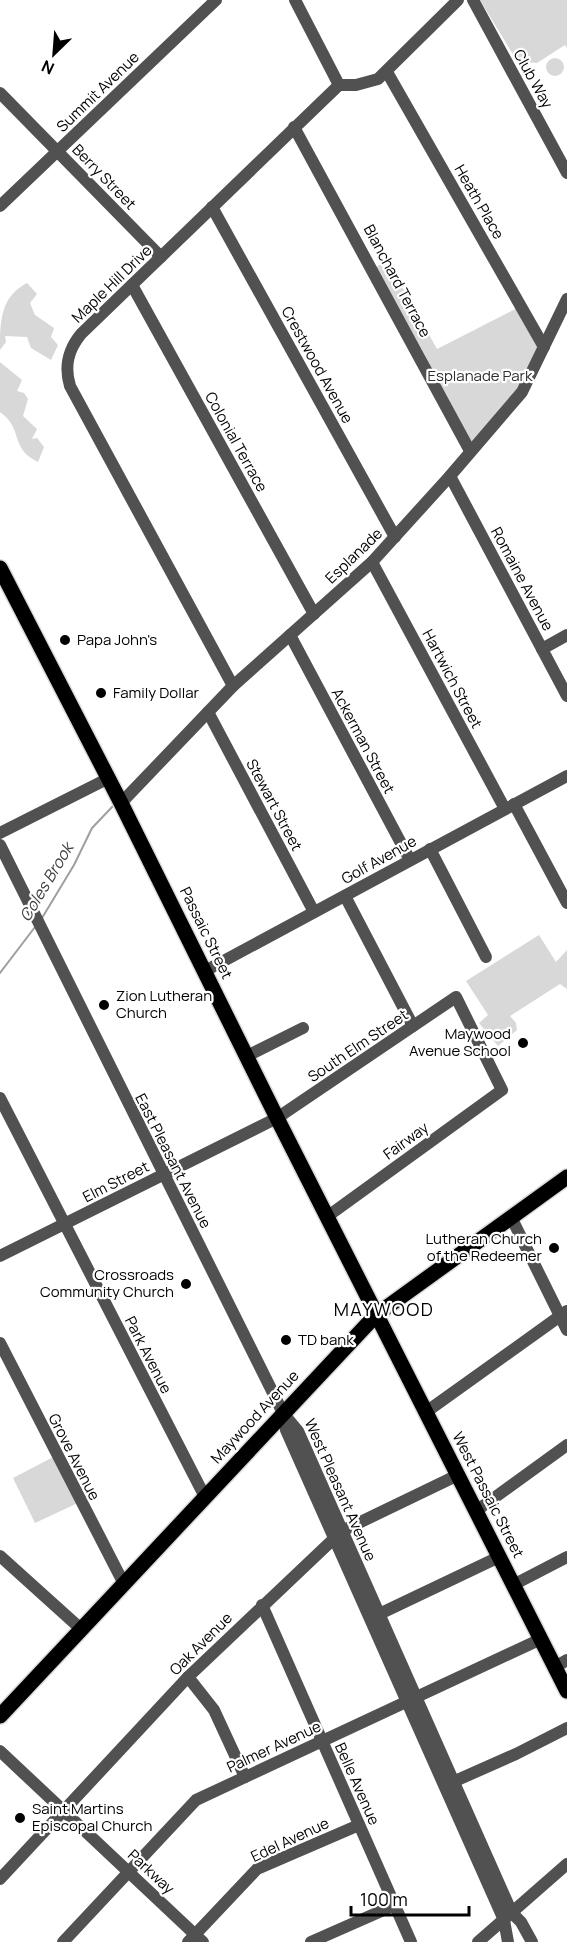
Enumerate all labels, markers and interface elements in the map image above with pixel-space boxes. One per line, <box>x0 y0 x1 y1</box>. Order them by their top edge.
north arrow <box>24 24 84 84</box>
street label: Club Way <box>509 46 558 112</box>
street label: Summit Avenue <box>52 47 144 137</box>
text: N <box>38 55 58 80</box>
street label: Berry Street <box>68 139 141 214</box>
street label: Heath Place <box>450 161 509 243</box>
street label: Blanchard Terrace <box>359 221 436 341</box>
street label: Maple Hill Drive <box>67 240 156 327</box>
street label: Crestwood Avenue <box>277 302 358 427</box>
park label: Esplanade Park <box>428 365 533 386</box>
street label: Colonial Terrace <box>200 388 273 496</box>
street label: Esplanade <box>320 523 387 588</box>
street label: Romaine Avenue <box>486 523 559 635</box>
street label: Hartwich Street <box>418 626 487 732</box>
place label: Papa John's <box>77 629 157 650</box>
marker: Papa John's <box>58 633 72 647</box>
place label: Family Dollar <box>113 682 200 703</box>
street label: Ackerman Street <box>327 684 400 797</box>
marker: Family Dollar <box>94 686 108 700</box>
street label: Stewart Street <box>241 755 307 854</box>
street label: Golf Avenue <box>338 830 420 889</box>
water label: Coles Brook <box>14 837 79 925</box>
street label: Passaic Street <box>175 883 238 982</box>
place label: Zion Lutheran Church <box>116 985 212 1023</box>
marker: Zion Lutheran Church <box>97 998 111 1012</box>
street label: South Elm Street <box>303 1004 412 1087</box>
place label: Maywood Avenue School <box>409 1023 511 1061</box>
marker: Maywood Avenue School <box>516 1036 530 1050</box>
street label: East Pleasant Avenue <box>130 1090 217 1232</box>
street label: Fairway <box>379 1117 433 1164</box>
street label: Elm Street <box>79 1156 153 1207</box>
place label: Lutheran Church of the Redeemer <box>425 1228 543 1266</box>
marker: Lutheran Church of the Redeemer <box>547 1241 561 1255</box>
place label: Crossroads Community Church <box>40 1264 174 1302</box>
marker: Crossroads Community Church <box>179 1277 193 1291</box>
district label: MAYWOOD <box>334 1297 434 1321</box>
street label: Park Avenue <box>120 1312 177 1397</box>
place label: TD bank <box>298 1329 354 1350</box>
marker: TD bank <box>279 1333 293 1347</box>
street label: Maywood Avenue <box>206 1365 304 1468</box>
street label: Grove Avenue <box>44 1410 105 1504</box>
street label: West Pleasant Avenue <box>300 1415 381 1565</box>
street label: West Passaic Street <box>448 1428 529 1561</box>
street label: Oak Avenue <box>165 1607 237 1680</box>
street label: Palmer Avenue <box>223 1715 325 1778</box>
street label: Belle Avenue <box>330 1739 385 1829</box>
place label: Saint Martins Episcopal Church <box>32 1798 153 1836</box>
marker: Saint Martins Episcopal Church <box>13 1811 27 1825</box>
street label: Edel Avenue <box>247 1812 333 1867</box>
street label: Parkway <box>123 1845 179 1899</box>
scale bar <box>351 1879 470 1917</box>
text: 100 m <box>360 1887 408 1911</box>

